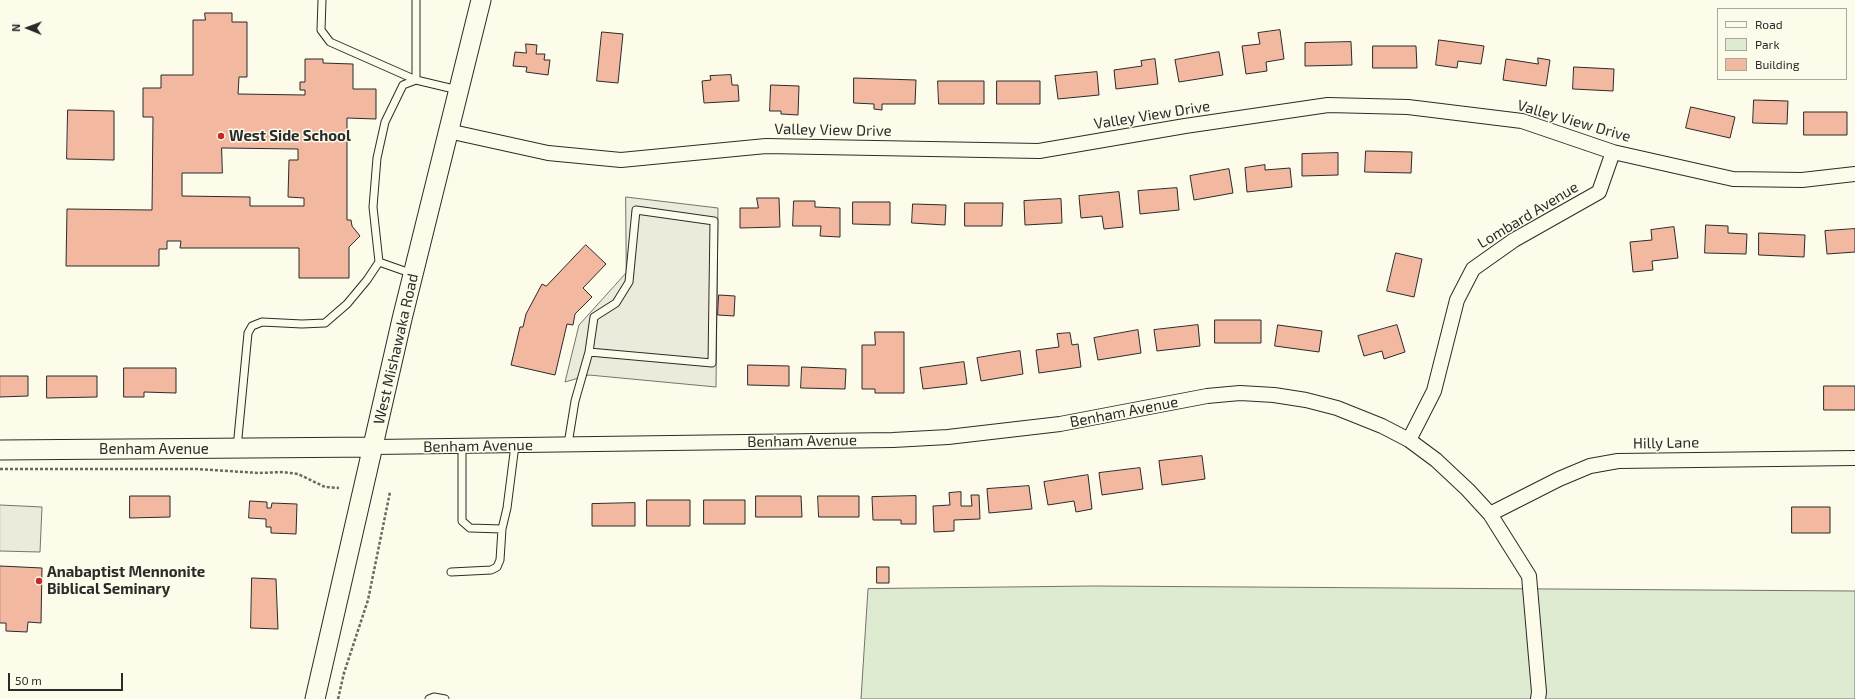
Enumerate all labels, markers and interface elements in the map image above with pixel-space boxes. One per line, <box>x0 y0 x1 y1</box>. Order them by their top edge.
north arrow <box>8 8 48 48</box>
legend <box>1717 8 1847 80</box>
text: Road <box>1755 17 1783 31</box>
text: N <box>9 24 22 32</box>
text: Park <box>1755 37 1780 51</box>
text: Building <box>1755 57 1799 71</box>
street label: Valley View Drive <box>1515 96 1633 146</box>
street label: Valley View Drive <box>1093 97 1211 133</box>
street label: Valley View Drive <box>774 120 892 140</box>
place label: West Side School <box>229 127 351 145</box>
marker: West Side School <box>216 131 226 141</box>
street label: Lombard Avenue <box>1474 178 1582 252</box>
street label: West Mishawaka Road <box>370 272 422 426</box>
street label: Benham Avenue <box>1068 393 1180 431</box>
street label: Benham Avenue <box>747 431 857 451</box>
street label: Hilly Lane <box>1633 433 1699 453</box>
street label: Benham Avenue <box>423 436 533 456</box>
street label: Benham Avenue <box>99 440 209 458</box>
place label: Anabaptist Mennonite Biblical Seminary <box>47 563 205 598</box>
marker: Anabaptist Mennonite Biblical Seminary <box>34 576 44 586</box>
scale bar <box>10 665 125 691</box>
text: 50 m <box>15 673 42 687</box>

